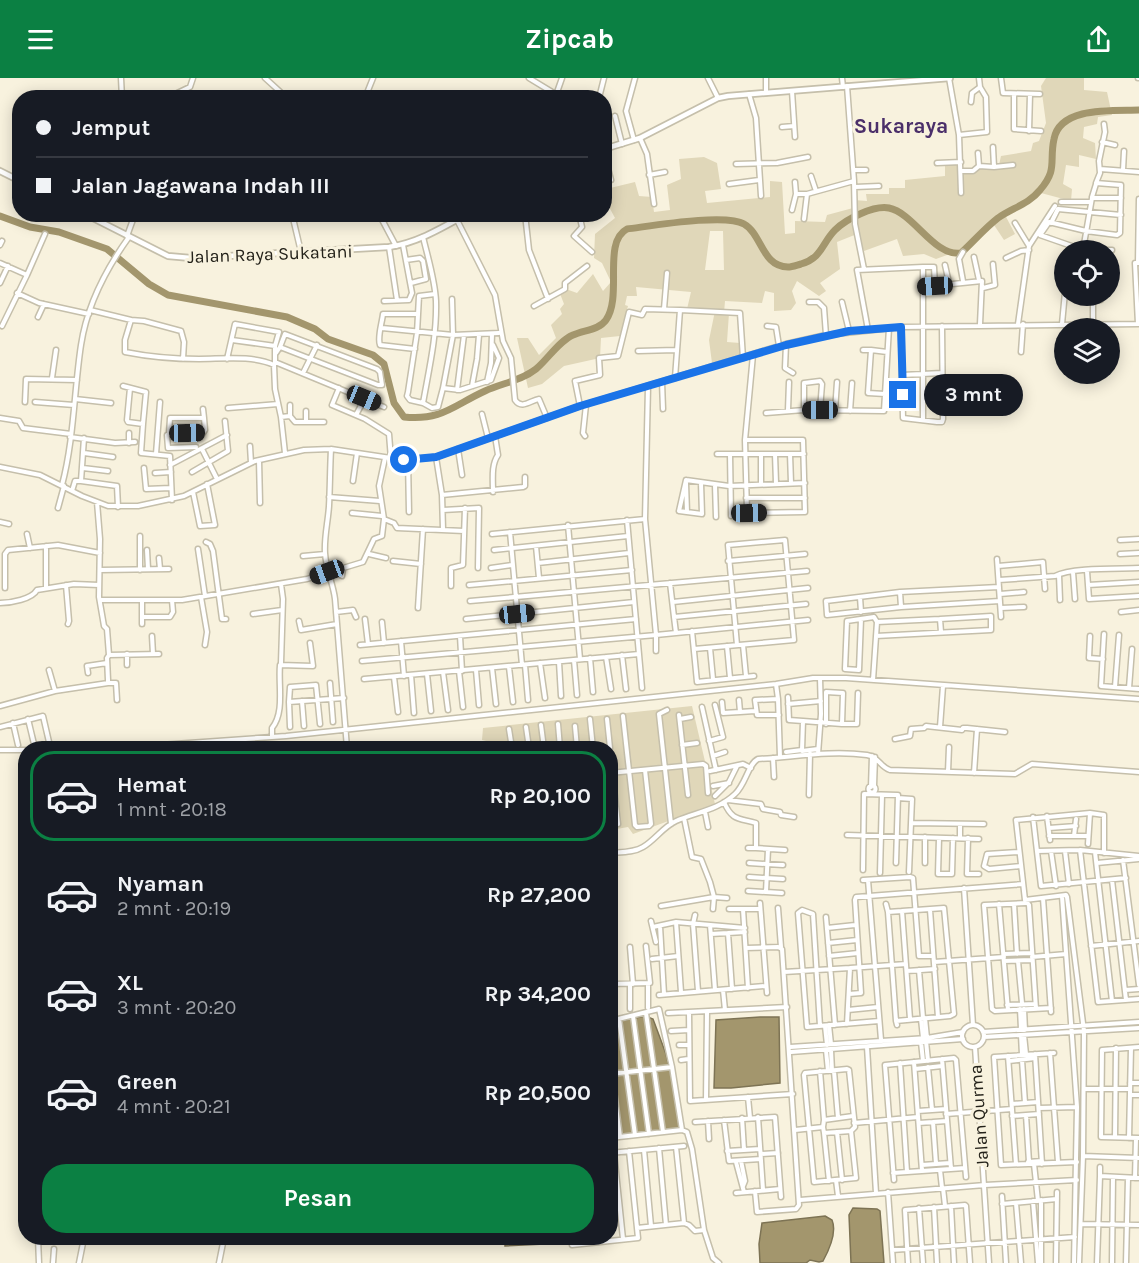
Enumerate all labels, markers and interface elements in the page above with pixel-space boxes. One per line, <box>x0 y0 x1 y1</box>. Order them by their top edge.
icon: menu <box>24 23 57 56</box>
text: Zipcab <box>525 23 614 55</box>
icon: share <box>1082 23 1115 56</box>
district label: Sukaraya <box>854 114 948 138</box>
text: Jemput <box>72 115 150 141</box>
text: Jalan Jagawana Indah III <box>72 173 330 199</box>
street label: Jalan Raya Sukatani <box>187 240 353 268</box>
map controls <box>1054 240 1120 384</box>
button: locate <box>1054 240 1120 306</box>
car <box>917 276 953 296</box>
button: layers <box>1054 318 1120 384</box>
callout: 3 mnt <box>924 374 1023 416</box>
route end <box>889 381 916 408</box>
car <box>344 383 384 413</box>
text: 3 mnt <box>945 383 1002 406</box>
car <box>802 401 838 419</box>
car <box>169 424 205 442</box>
route start <box>390 446 417 473</box>
car <box>731 504 767 522</box>
car <box>307 557 347 587</box>
car <box>498 603 536 625</box>
icon: car <box>45 769 99 823</box>
text: Hemat <box>117 772 187 798</box>
text: Rp 20,100 <box>489 783 591 809</box>
text: 1 mnt · 20:18 <box>117 798 227 821</box>
icon: car <box>45 868 99 922</box>
text: Nyaman <box>117 871 204 897</box>
text: Rp 27,200 <box>487 882 591 908</box>
text: 2 mnt · 20:19 <box>117 897 231 920</box>
icon: car <box>45 967 99 1021</box>
text: XL <box>117 970 143 996</box>
text: Rp 34,200 <box>484 981 591 1007</box>
text: 3 mnt · 20:20 <box>117 996 236 1019</box>
street label: Jalan Qurma <box>964 1064 994 1168</box>
icon: car <box>45 1066 99 1120</box>
text: Green <box>117 1069 178 1095</box>
text: Rp 20,500 <box>484 1080 591 1106</box>
text: 4 mnt · 20:21 <box>117 1095 231 1118</box>
button: Pesan <box>42 1164 594 1233</box>

